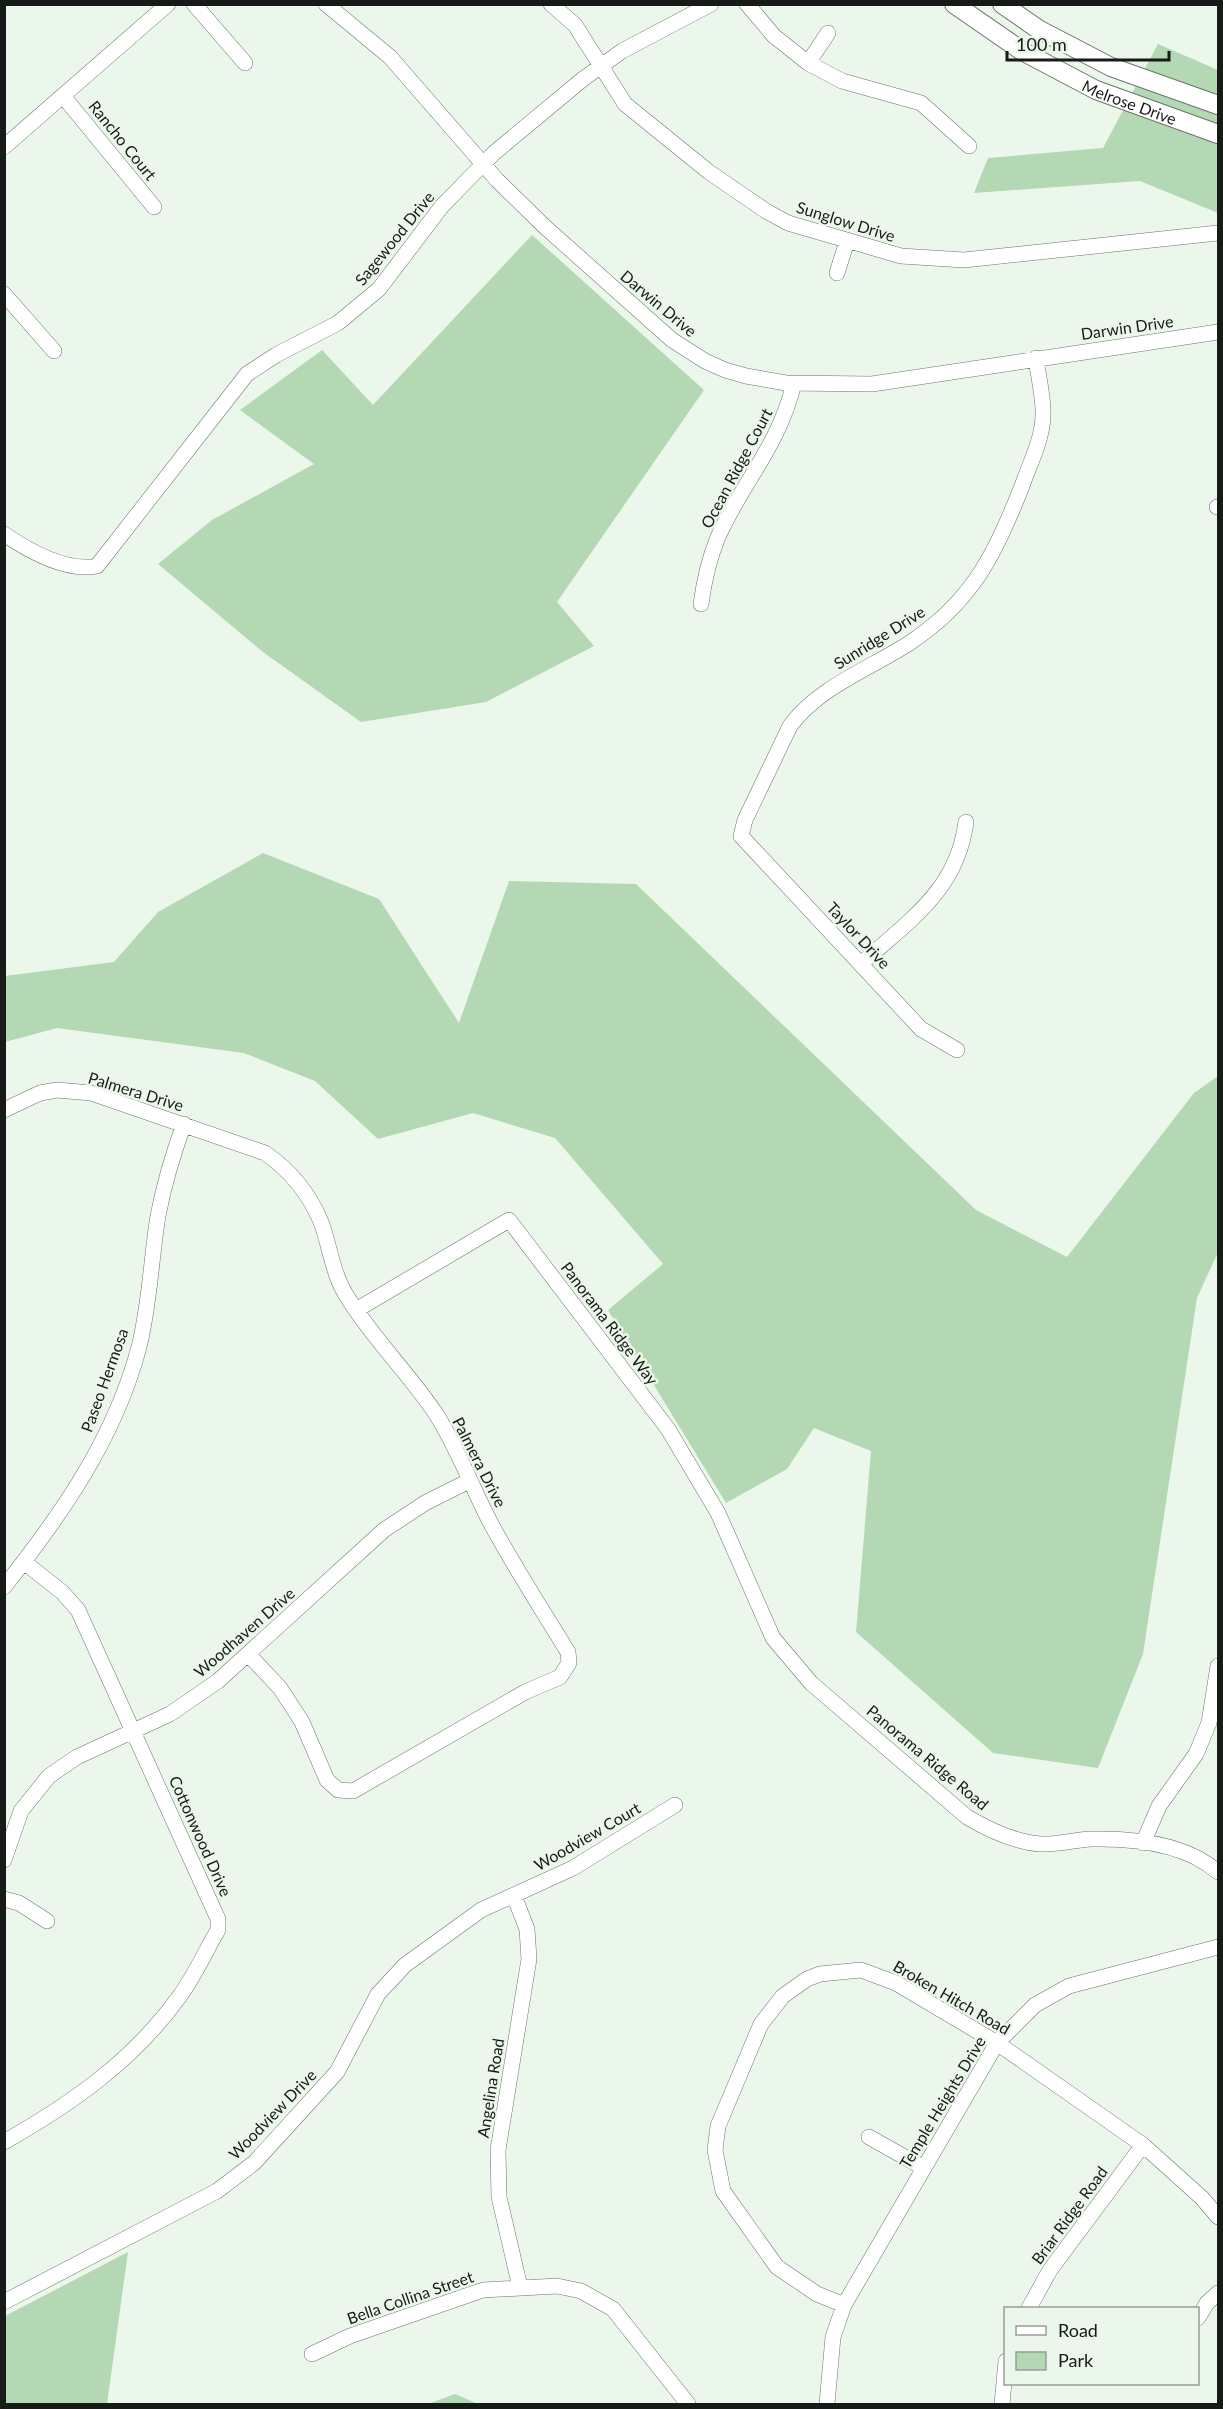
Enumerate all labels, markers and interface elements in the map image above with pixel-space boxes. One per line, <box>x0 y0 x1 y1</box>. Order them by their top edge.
scale bar <box>1007 24 1169 62</box>
text: 100 m <box>1016 33 1067 55</box>
street label: Melrose Drive <box>1079 75 1179 128</box>
street label: Rancho Court <box>85 96 161 184</box>
street label: Sagewood Drive <box>350 187 438 289</box>
street label: Sunglow Drive <box>794 197 898 245</box>
street label: Darwin Drive <box>617 266 701 340</box>
street label: Darwin Drive <box>1079 311 1175 343</box>
street label: Ocean Ridge Court <box>696 405 776 531</box>
street label: Sunridge Drive <box>830 601 928 673</box>
street label: Taylor Drive <box>823 898 895 972</box>
street label: Palmera Drive <box>86 1068 186 1114</box>
street label: Panorama Ridge Way <box>558 1258 663 1389</box>
street label: Paseo Hermosa <box>76 1325 132 1435</box>
street label: Palmera Drive <box>449 1414 511 1510</box>
street label: Woodhaven Drive <box>190 1583 298 1681</box>
street label: Panorama Ridge Road <box>863 1701 993 1813</box>
street label: Cottonwood Drive <box>166 1773 236 1899</box>
street label: Woodview Court <box>530 1798 644 1874</box>
street label: Broken Hitch Road <box>890 1956 1014 2038</box>
street label: Temple Heights Drive <box>895 2033 989 2171</box>
street label: Angelina Road <box>473 2037 507 2139</box>
street label: Woodview Drive <box>224 2065 320 2163</box>
street label: Briar Ridge Road <box>1027 2162 1111 2268</box>
street label: Bella Collina Street <box>344 2266 476 2328</box>
legend <box>1004 2307 1199 2385</box>
text: Road <box>1058 2319 1098 2341</box>
text: Park <box>1058 2349 1094 2371</box>

